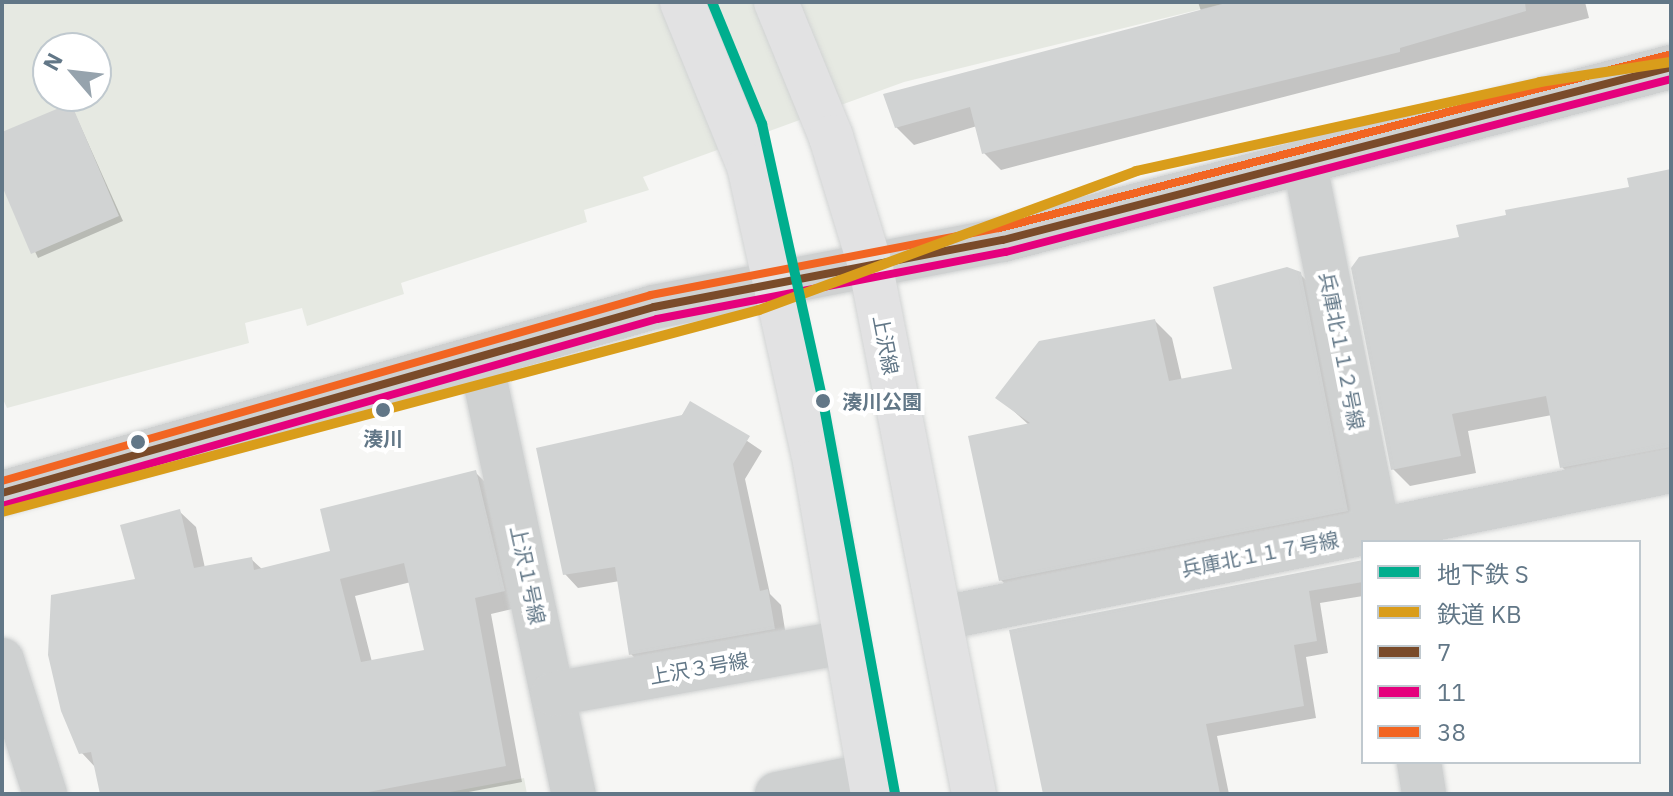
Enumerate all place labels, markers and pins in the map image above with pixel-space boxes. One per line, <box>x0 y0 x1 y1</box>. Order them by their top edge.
marker: 湊川公園 <box>811 389 835 413</box>
place label: 湊川公園 <box>842 389 922 413</box>
marker: 湊川 <box>371 398 395 422</box>
place label: 湊川 <box>363 426 403 450</box>
unlabelled marker <box>130 434 146 450</box>

